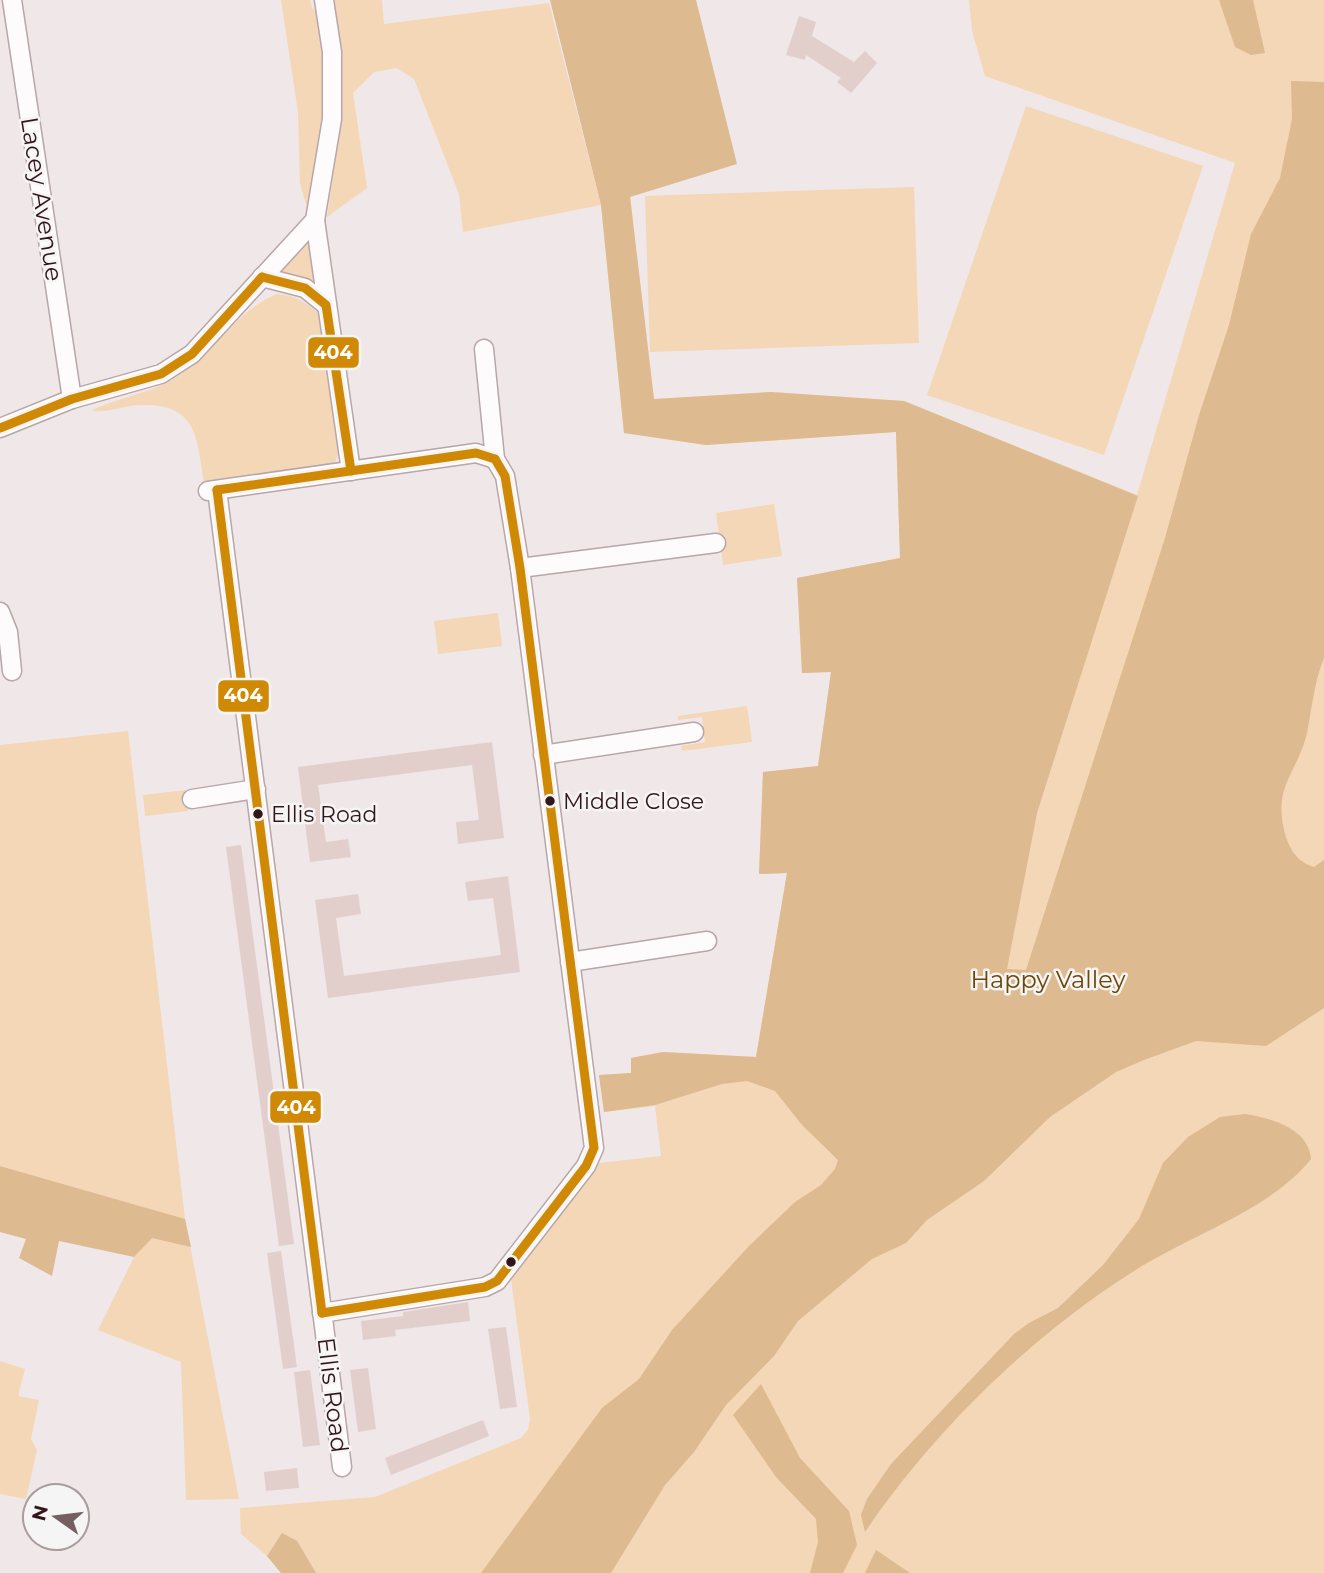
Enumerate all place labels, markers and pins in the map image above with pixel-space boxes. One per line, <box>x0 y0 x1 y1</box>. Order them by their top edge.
place label: Middle Close <box>563 788 704 815</box>
marker: Middle Close <box>543 794 557 808</box>
place label: Ellis Road <box>271 801 378 828</box>
marker: Ellis Road <box>251 807 265 821</box>
unlabelled marker <box>504 1255 518 1269</box>

